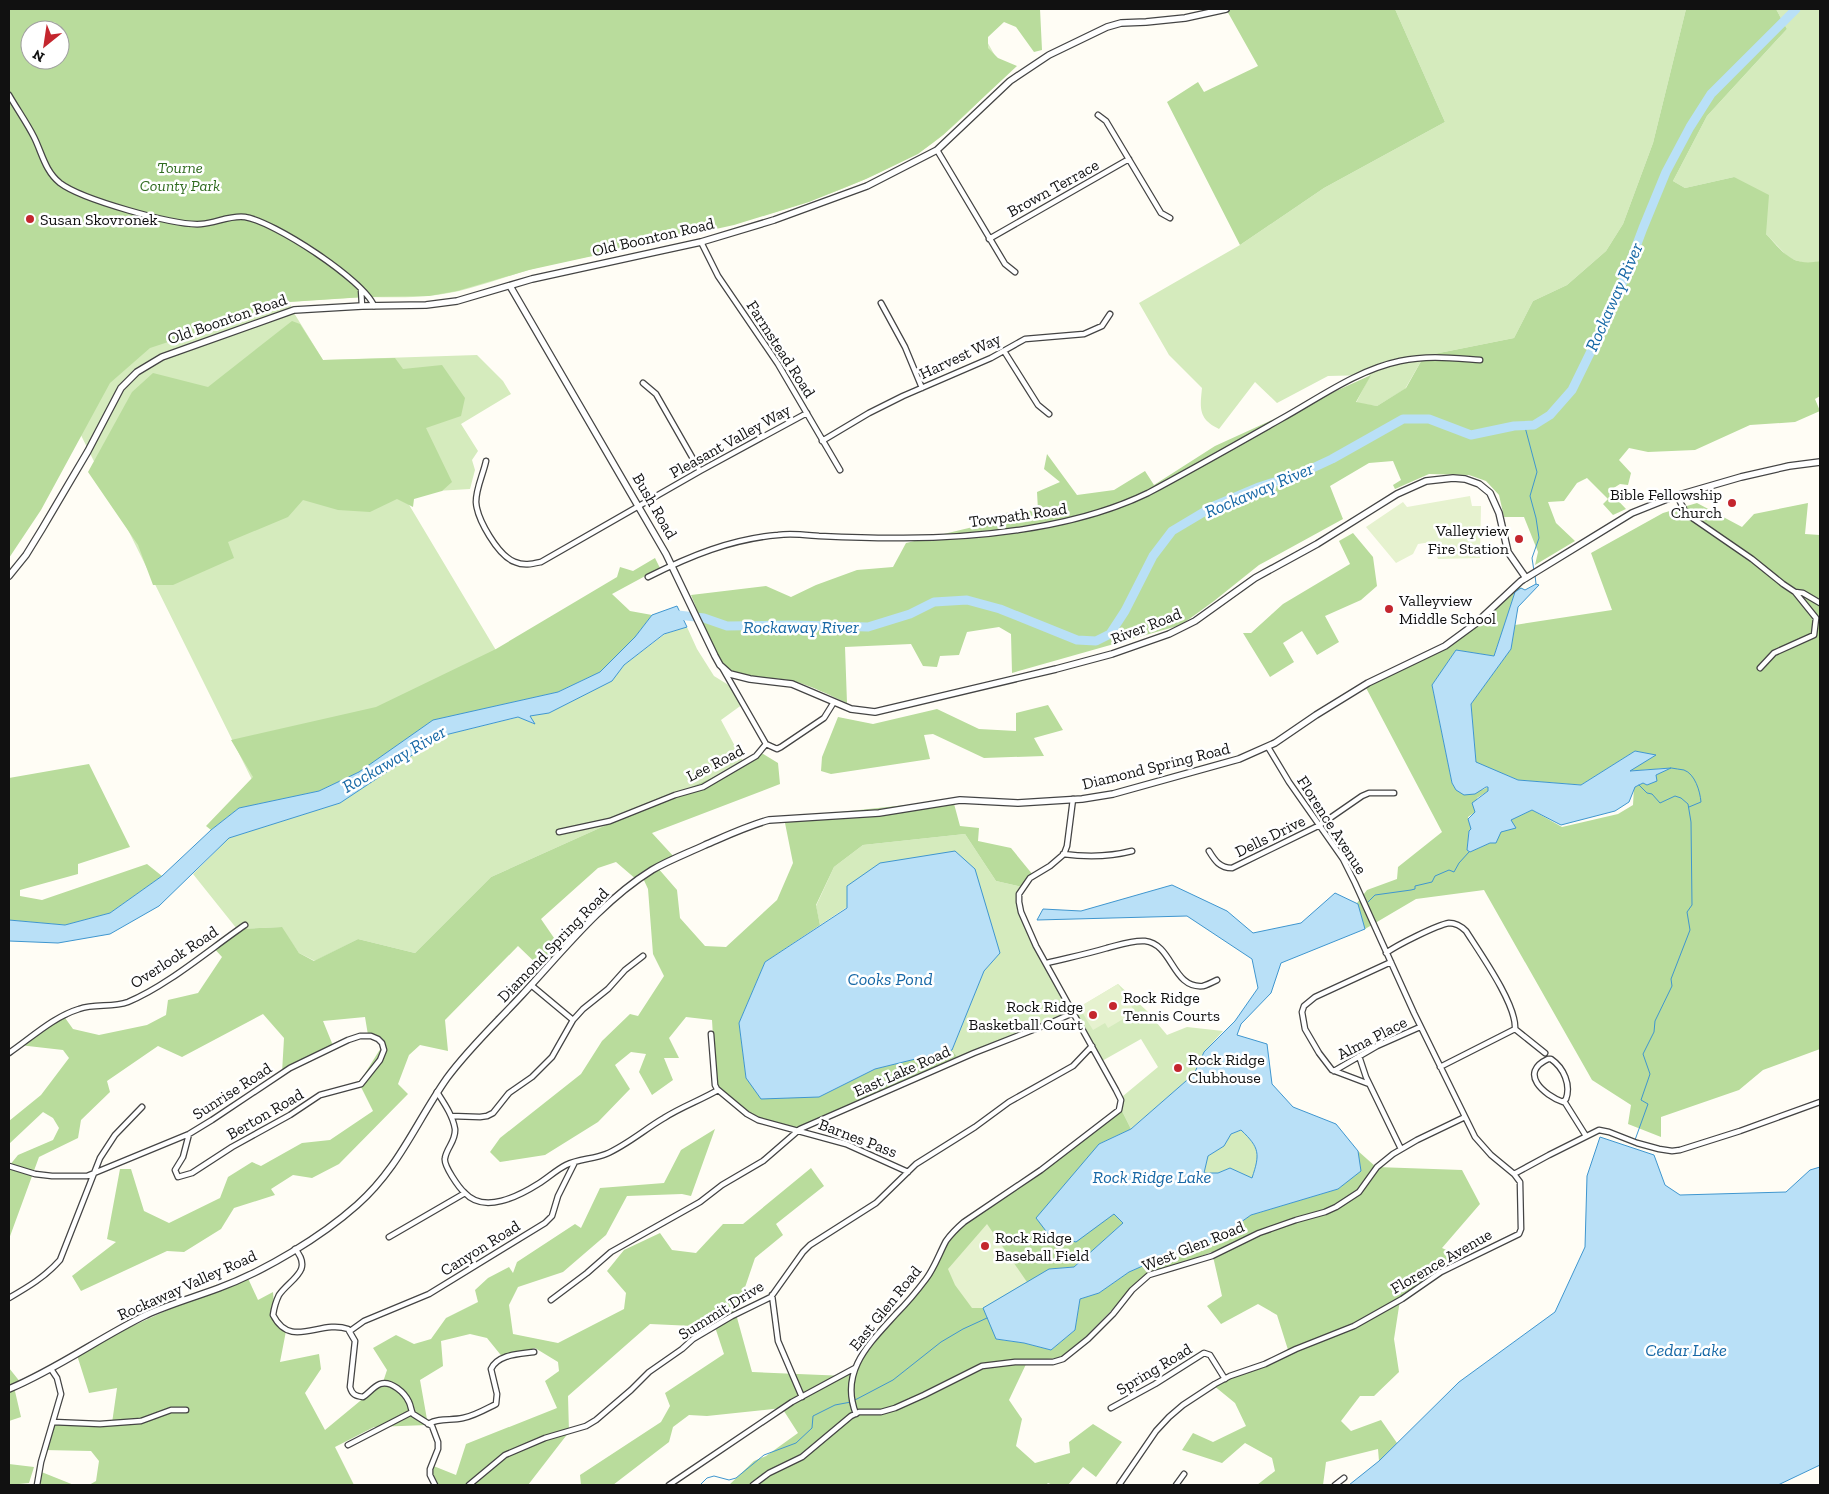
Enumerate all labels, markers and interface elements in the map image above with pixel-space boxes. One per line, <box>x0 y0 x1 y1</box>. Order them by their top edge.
north arrow <box>20 20 70 70</box>
text: N <box>30 46 48 66</box>
street label: Brown Terrace <box>1004 155 1102 221</box>
park label: Tourne County Park <box>140 158 220 195</box>
place label: Susan Skovronek <box>40 210 158 229</box>
marker: Susan Skovronek <box>24 213 36 225</box>
street label: Old Boonton Road <box>590 214 716 260</box>
water label: Rockaway River <box>1580 239 1648 354</box>
street label: Old Boonton Road <box>165 290 289 348</box>
street label: Farmstead Road <box>743 297 820 401</box>
street label: Harvest Way <box>916 329 1004 383</box>
street label: Pleasant Valley Way <box>666 400 794 482</box>
water label: Rockaway River <box>1201 457 1317 523</box>
street label: Bush Road <box>629 470 681 542</box>
place label: Bible Fellowship Church <box>1610 485 1722 522</box>
marker: Bible Fellowship Church <box>1726 497 1738 509</box>
street label: Towpath Road <box>968 499 1068 531</box>
place label: Valleyview Fire Station <box>1428 521 1510 558</box>
marker: Valleyview Fire Station <box>1513 533 1525 545</box>
place label: Valleyview Middle School <box>1398 591 1496 628</box>
marker: Valleyview Middle School <box>1383 603 1395 615</box>
street label: River Road <box>1108 604 1184 648</box>
water label: Rockaway River <box>743 616 860 638</box>
water label: Rockaway River <box>338 720 450 798</box>
street label: Diamond Spring Road <box>1080 738 1232 794</box>
street label: Lee Road <box>683 740 747 785</box>
street label: Florence Avenue <box>1293 772 1371 878</box>
street label: Dells Drive <box>1232 811 1308 861</box>
street label: Diamond Spring Road <box>494 884 613 1006</box>
street label: Overlook Road <box>127 921 222 992</box>
water label: Cooks Pond <box>847 968 933 990</box>
place label: Rock Ridge Tennis Courts <box>1123 988 1220 1025</box>
place label: Rock Ridge Basketball Court <box>969 997 1083 1034</box>
marker: Rock Ridge Tennis Courts <box>1107 1000 1119 1012</box>
marker: Rock Ridge Basketball Court <box>1087 1009 1099 1021</box>
street label: Alma Place <box>1334 1012 1410 1064</box>
street label: East Lake Road <box>851 1041 953 1101</box>
place label: Rock Ridge Clubhouse <box>1188 1050 1265 1087</box>
street label: Sunrise Road <box>189 1058 275 1124</box>
marker: Rock Ridge Clubhouse <box>1172 1062 1184 1074</box>
street label: Berton Road <box>223 1084 307 1144</box>
street label: Barnes Pass <box>816 1114 900 1162</box>
water label: Rock Ridge Lake <box>1093 1166 1212 1188</box>
street label: Canyon Road <box>437 1216 523 1280</box>
street label: West Glen Road <box>1139 1217 1247 1275</box>
street label: Florence Avenue <box>1387 1224 1495 1298</box>
place label: Rock Ridge Baseball Field <box>995 1228 1090 1265</box>
marker: Rock Ridge Baseball Field <box>979 1240 991 1252</box>
street label: Rockaway Valley Road <box>115 1246 260 1324</box>
street label: East Glen Road <box>845 1262 925 1354</box>
street label: Summit Drive <box>675 1276 767 1344</box>
street label: Spring Road <box>1113 1339 1195 1399</box>
water label: Cedar Lake <box>1645 1339 1727 1361</box>

